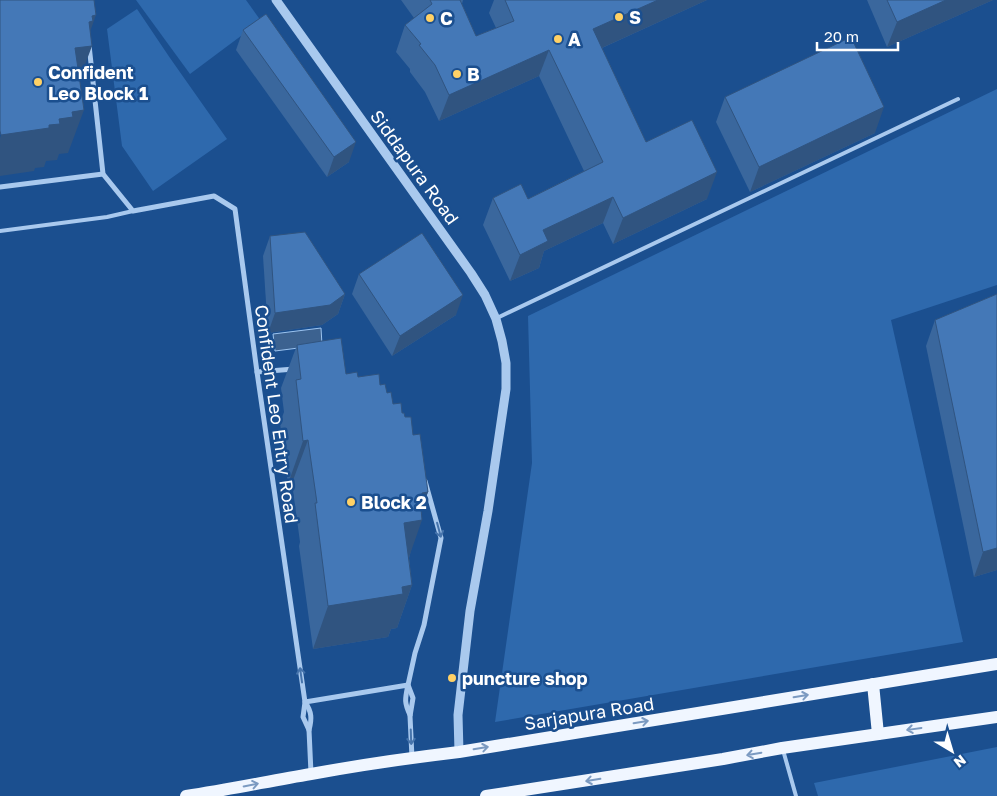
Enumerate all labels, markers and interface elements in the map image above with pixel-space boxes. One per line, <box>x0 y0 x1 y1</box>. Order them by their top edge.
place label: S <box>629 6 641 28</box>
place label: C <box>440 7 453 29</box>
marker: S <box>613 11 625 23</box>
marker: C <box>424 12 436 24</box>
scale bar <box>817 20 898 52</box>
text: 20 m <box>824 27 859 45</box>
place label: A <box>568 28 581 50</box>
marker: A <box>552 33 564 45</box>
place label: Confident Leo Block 1 <box>48 61 148 104</box>
place label: B <box>467 63 480 85</box>
marker: B <box>451 68 463 80</box>
marker: Confident Leo Block 1 <box>32 76 44 88</box>
street label: Siddapura Road <box>366 105 464 229</box>
street label: Confident Leo Entry Road <box>251 303 303 525</box>
place label: Block 2 <box>361 491 427 513</box>
marker: Block 2 <box>345 496 357 508</box>
one-way arrow <box>434 521 444 537</box>
one-way arrow <box>296 667 306 683</box>
place label: puncture shop <box>462 667 588 689</box>
marker: puncture shop <box>446 672 458 684</box>
one-way arrow <box>793 691 809 701</box>
street label: Sarjapura Road <box>522 692 656 734</box>
one-way arrow <box>633 717 649 727</box>
one-way arrow <box>907 724 923 734</box>
north arrow <box>927 726 977 776</box>
one-way arrow <box>406 728 416 745</box>
one-way arrow <box>472 743 488 753</box>
one-way arrow <box>746 749 762 759</box>
text: N <box>951 752 970 772</box>
one-way arrow <box>586 775 602 785</box>
one-way arrow <box>243 780 259 789</box>

